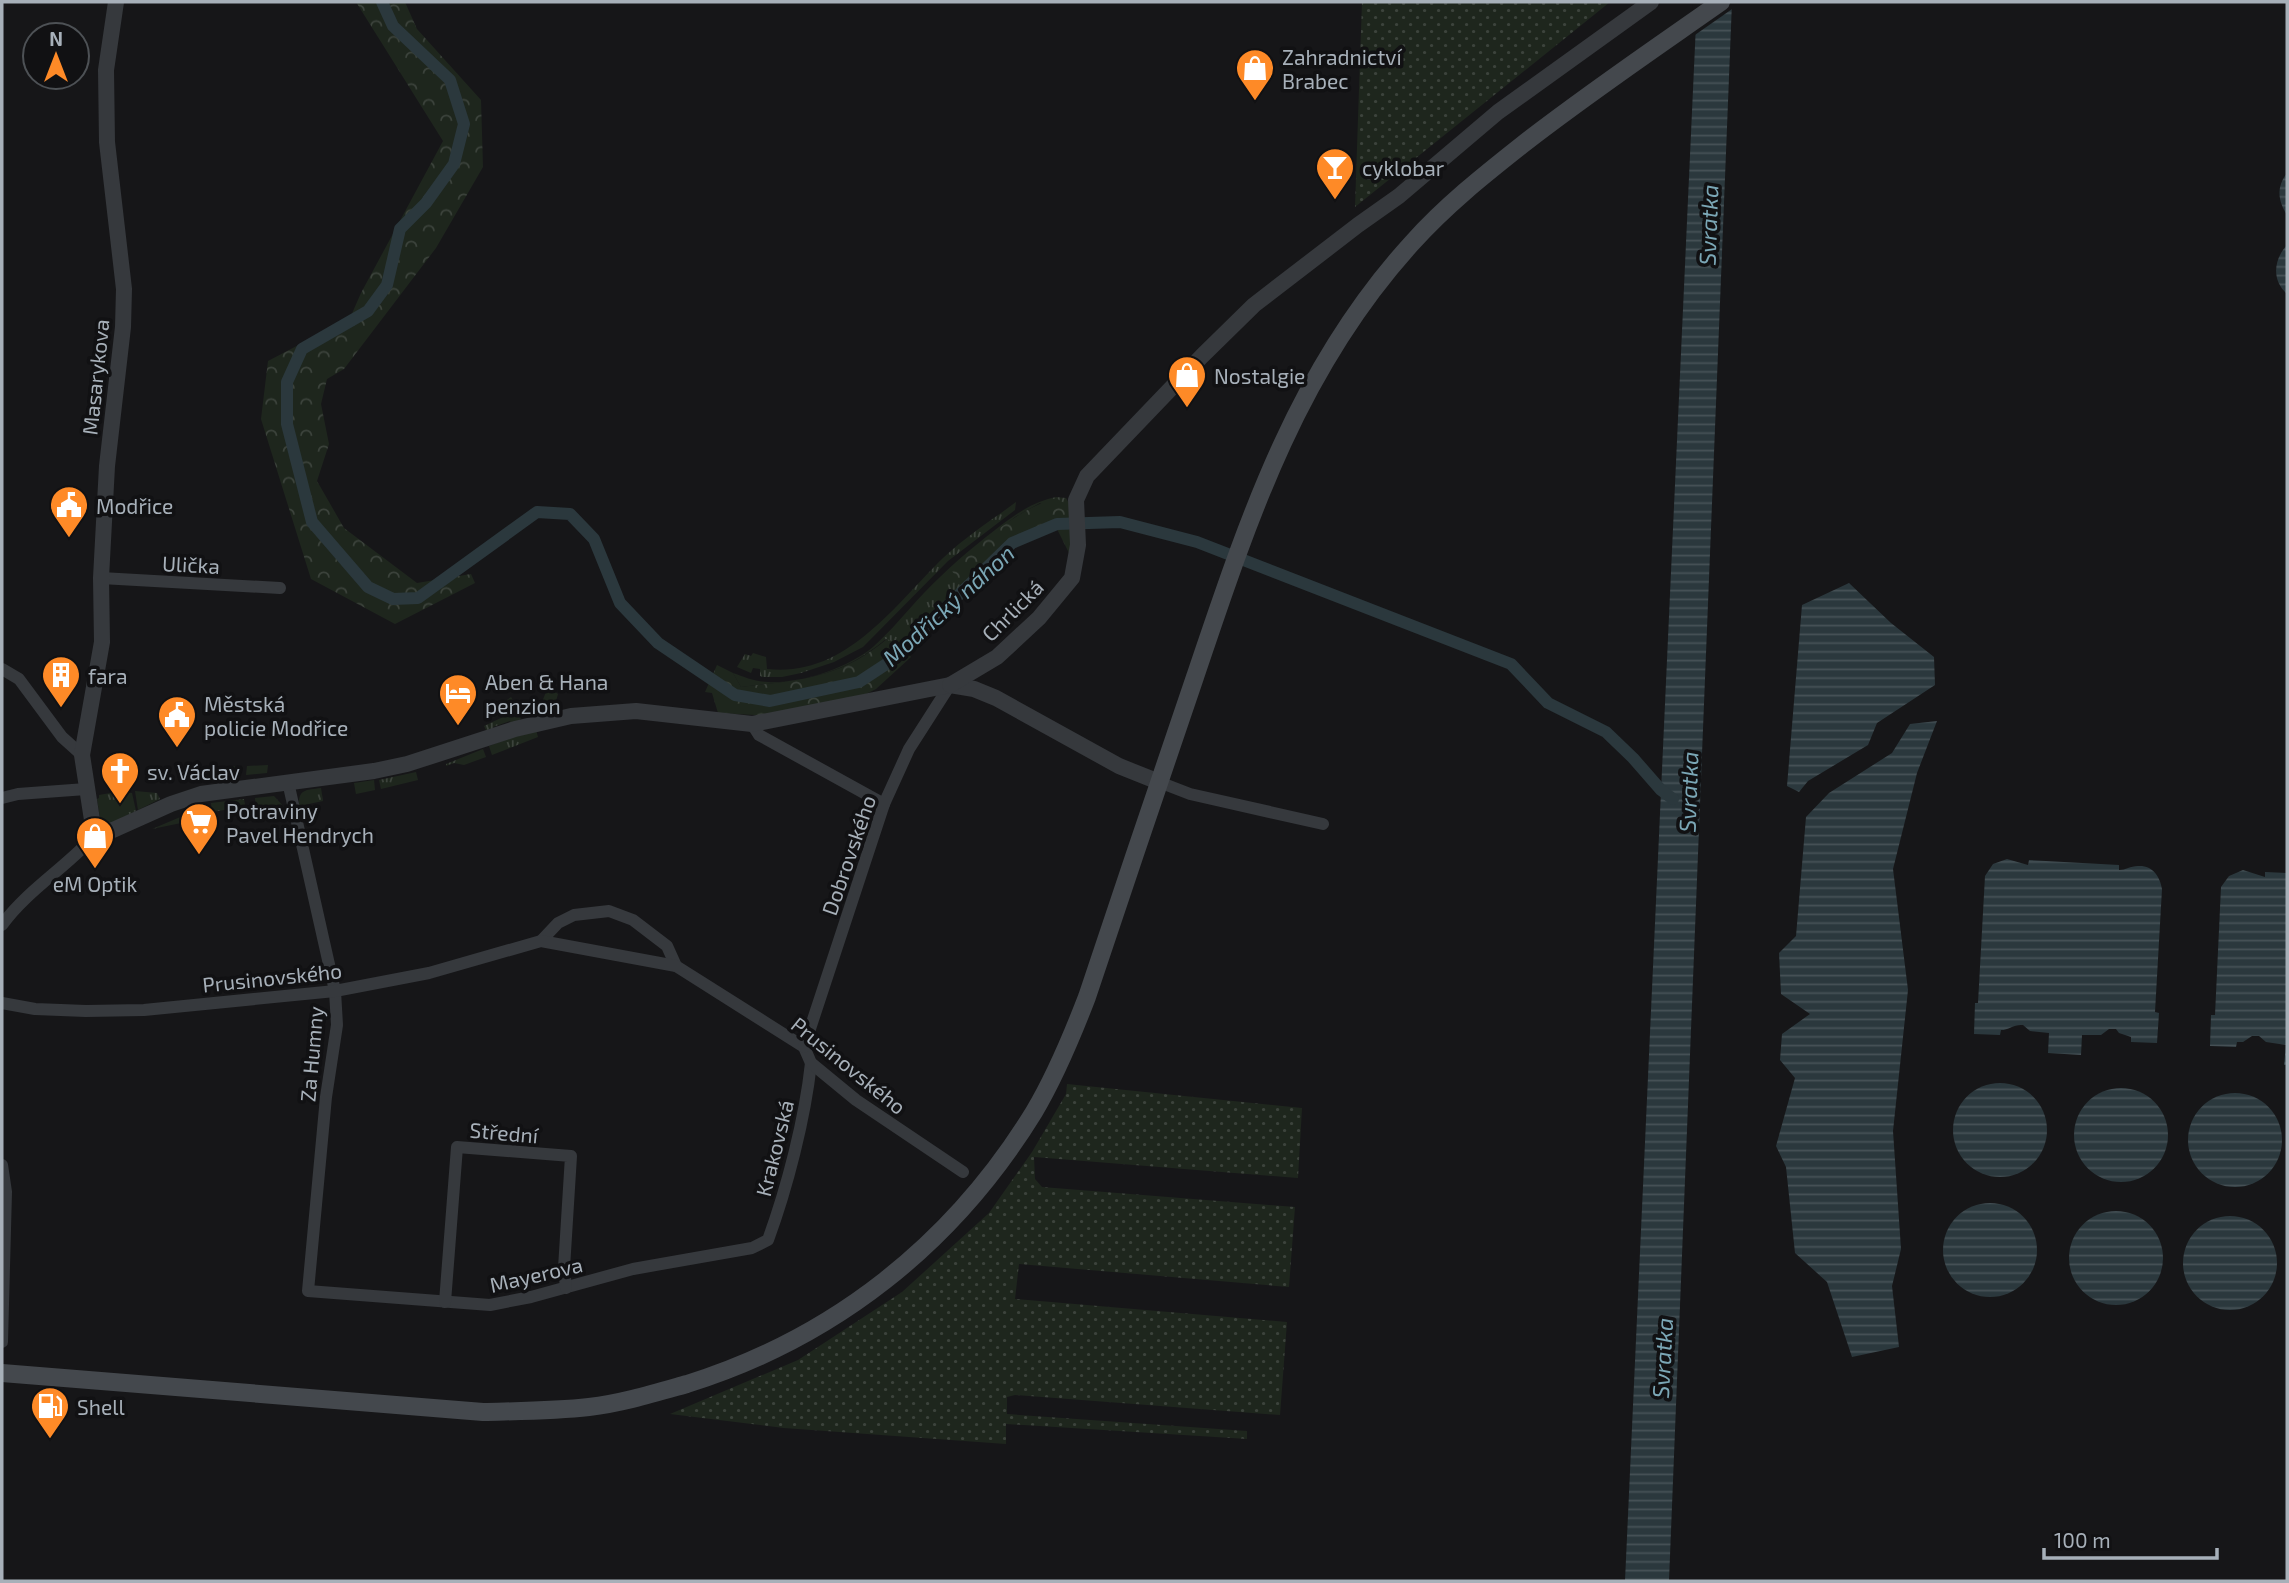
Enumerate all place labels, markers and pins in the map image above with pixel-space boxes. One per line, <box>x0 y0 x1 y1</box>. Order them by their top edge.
place label: Zahradnictví Brabec <box>1282 44 1402 93</box>
shop icon: Zahradnictví Brabec <box>1234 47 1276 102</box>
bar icon: cyklobar <box>1314 146 1356 201</box>
place label: cyklobar <box>1362 155 1445 180</box>
shop icon: Nostalgie <box>1166 354 1208 409</box>
place label: Nostalgie <box>1214 363 1305 388</box>
public building icon: Modřice <box>48 484 90 539</box>
place label: Modřice <box>96 493 173 518</box>
building icon: fara <box>40 654 82 709</box>
place label: fara <box>88 663 127 688</box>
place label: Aben & Hana penzion <box>485 669 608 718</box>
hotel icon: Aben & Hana penzion <box>437 672 479 727</box>
place label: Městská policie Modřice <box>204 691 348 740</box>
public building icon: Městská policie Modřice <box>156 694 198 749</box>
church icon: sv. Václav <box>99 750 141 805</box>
place label: sv. Václav <box>147 759 240 784</box>
place label: Potraviny Pavel Hendrych <box>226 798 374 847</box>
supermarket icon: Potraviny Pavel Hendrych <box>178 801 220 856</box>
shop icon: eM Optik <box>74 815 116 870</box>
place label: eM Optik <box>53 871 138 896</box>
fuel station icon: Shell <box>29 1385 71 1440</box>
place label: Shell <box>77 1394 125 1419</box>

